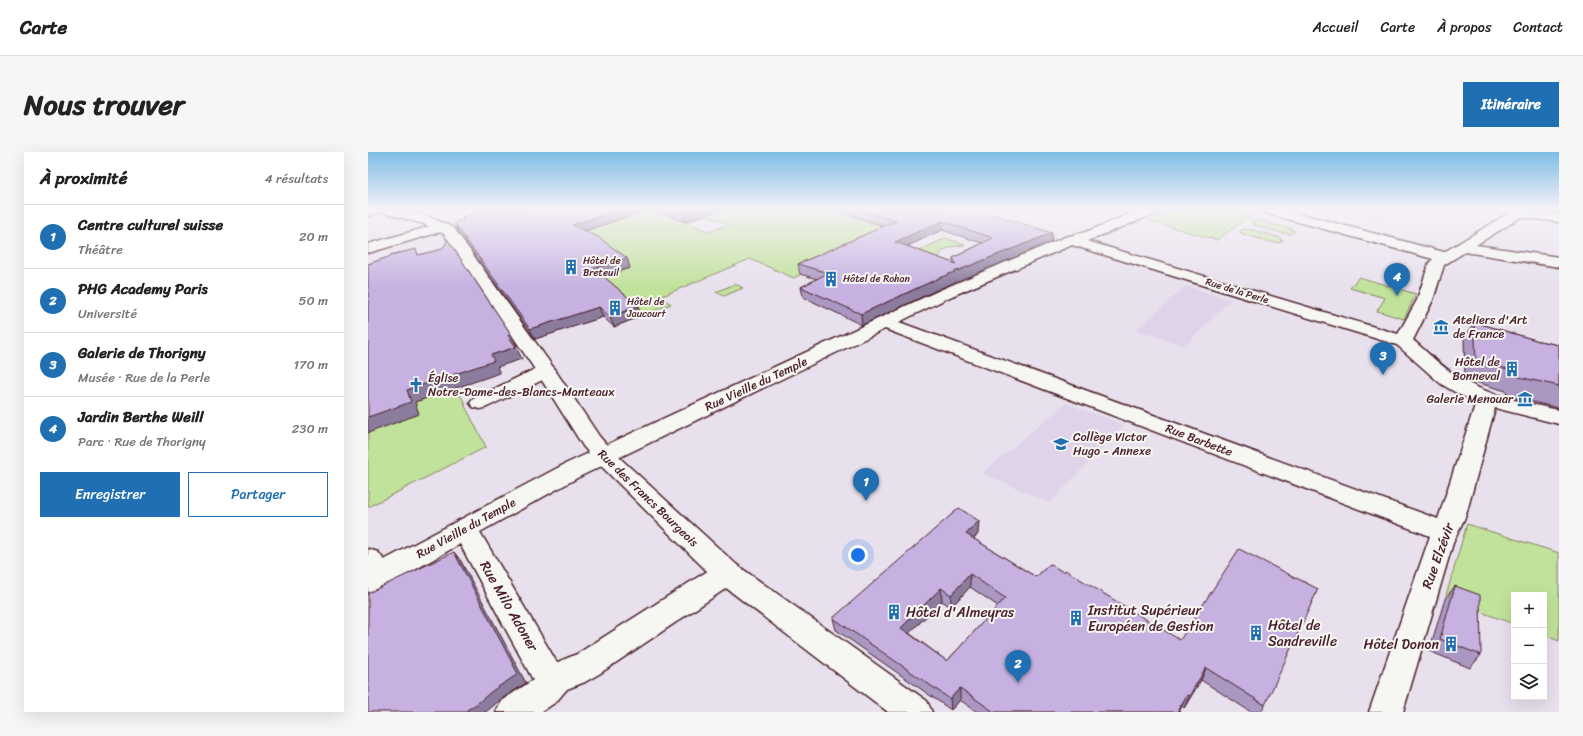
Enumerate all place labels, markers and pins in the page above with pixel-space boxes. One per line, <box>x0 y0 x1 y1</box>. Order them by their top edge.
place label: Hôtel de Breteuil <box>583 252 621 282</box>
building icon: Hôtel de Breteuil <box>562 258 580 276</box>
pin: 4 <box>1384 263 1410 296</box>
building icon: Hôtel de Rohan <box>822 270 840 288</box>
place label: Hôtel de Rohan <box>843 270 910 288</box>
place label: Hôtel de Jaucourt <box>626 293 666 323</box>
building icon: Hôtel de Jaucourt <box>606 299 624 317</box>
place label: Ateliers d'Art de France <box>1452 309 1527 345</box>
museum icon: Ateliers d'Art de France <box>1432 318 1450 336</box>
pin: 3 <box>1370 342 1396 375</box>
place label: Hôtel de Bonneval <box>1452 351 1501 387</box>
building icon: Hôtel de Bonneval <box>1503 360 1521 378</box>
place label: Église Notre-Dame-des-Blancs-Manteaux <box>428 367 615 403</box>
church icon: Église Notre-Dame-des-Blancs-Manteaux <box>407 376 425 394</box>
place label: Galerie Menouar <box>1427 388 1514 410</box>
museum icon: Galerie Menouar <box>1516 390 1534 408</box>
place label: Collège Victor Hugo - Annexe <box>1073 426 1151 462</box>
school or university icon: Collège Victor Hugo - Annexe <box>1052 435 1070 453</box>
pin: 1 <box>853 468 879 501</box>
place label: Institut Supérieur Européen de Gestion <box>1087 598 1214 639</box>
place label: Hôtel d'Almeyras <box>906 600 1015 625</box>
building icon: Hôtel d'Almeyras <box>885 603 903 621</box>
building icon: Institut Supérieur Européen de Gestion <box>1067 609 1085 627</box>
place label: Hôtel de Sandreville <box>1268 613 1337 654</box>
building icon: Hôtel de Sandreville <box>1247 624 1265 642</box>
place label: Hôtel Donon <box>1363 632 1439 657</box>
building icon: Hôtel Donon <box>1442 635 1460 653</box>
pin: 2 <box>1005 650 1031 683</box>

